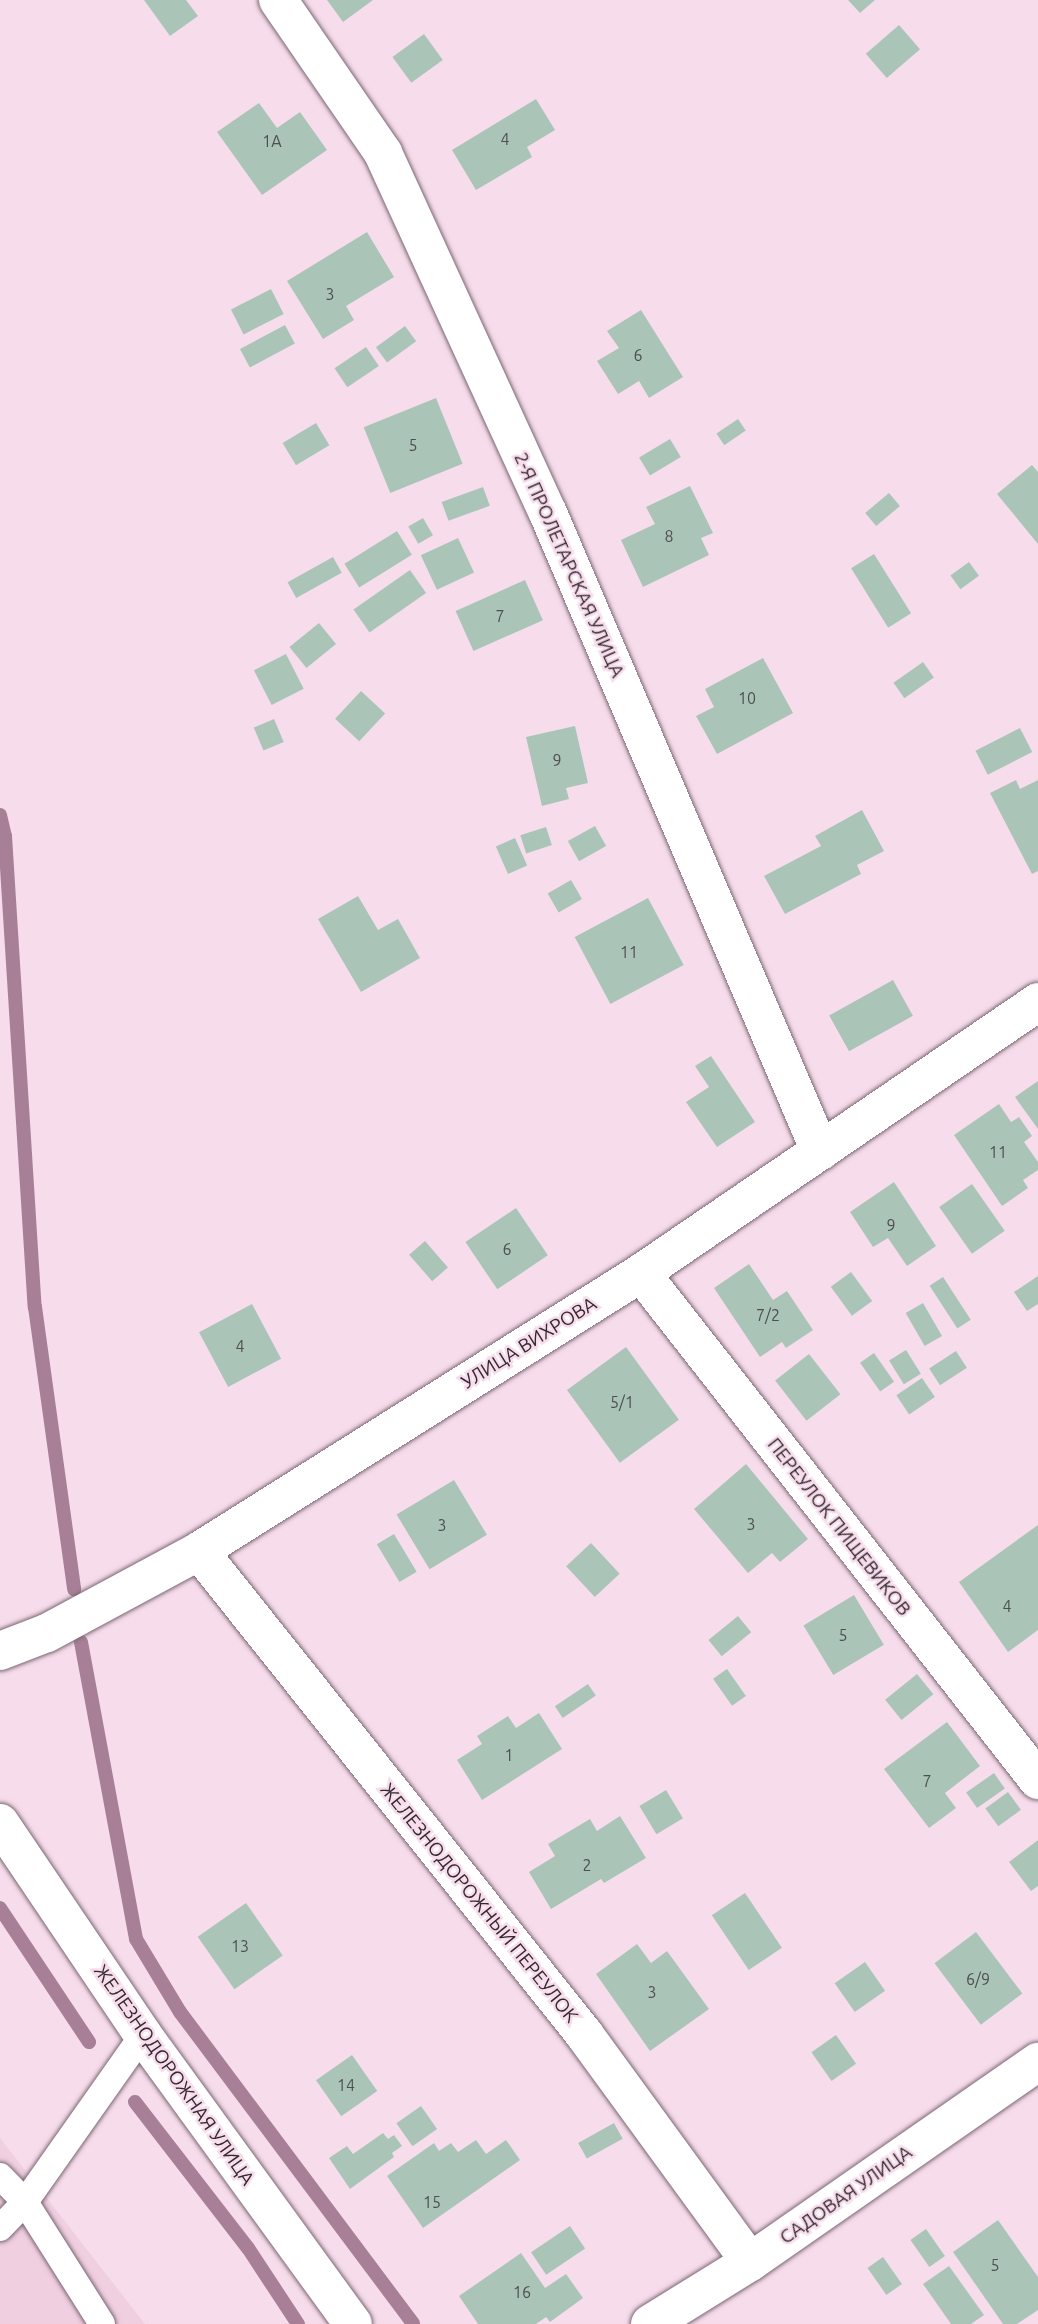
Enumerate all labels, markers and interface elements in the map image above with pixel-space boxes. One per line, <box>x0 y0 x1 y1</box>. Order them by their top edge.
house number: 4 <box>500 129 510 149</box>
house number: 1А <box>262 131 282 151</box>
house number: 3 <box>325 284 335 304</box>
house number: 6 <box>633 345 643 365</box>
house number: 5 <box>408 435 418 455</box>
street label: 2-Я ПРОЛЕТАРСКАЯ УЛИЦА <box>509 449 629 681</box>
house number: 8 <box>664 526 674 546</box>
house number: 7 <box>495 606 505 626</box>
house number: 10 <box>738 688 756 708</box>
house number: 9 <box>552 750 562 770</box>
house number: 11 <box>620 942 638 962</box>
house number: 11 <box>989 1142 1007 1162</box>
house number: 9 <box>886 1215 896 1235</box>
house number: 6 <box>502 1239 512 1259</box>
street label: УЛИЦА ВИХРОВА <box>457 1292 601 1394</box>
house number: 7/2 <box>756 1305 780 1325</box>
house number: 4 <box>235 1336 245 1356</box>
house number: 5/1 <box>610 1392 634 1412</box>
street label: ПЕРЕУЛОК ПИЩЕВИКОВ <box>763 1434 915 1620</box>
house number: 3 <box>746 1514 756 1534</box>
house number: 3 <box>437 1515 447 1535</box>
house number: 4 <box>1002 1596 1012 1616</box>
house number: 5 <box>838 1625 848 1645</box>
house number: 1 <box>504 1745 514 1765</box>
house number: 7 <box>922 1771 932 1791</box>
street label: ЖЕЛЕЗНОДОРОЖНЫЙ ПЕРЕУЛОК <box>375 1779 583 2027</box>
house number: 2 <box>582 1855 592 1875</box>
house number: 13 <box>231 1936 249 1956</box>
street label: ЖЕЛЕЗНОДОРОЖНАЯ УЛИЦА <box>89 1960 259 2190</box>
house number: 6/9 <box>966 1969 990 1989</box>
house number: 3 <box>647 1982 657 2002</box>
house number: 14 <box>337 2075 355 2095</box>
street label: САДОВАЯ УЛИЦА <box>776 2141 916 2249</box>
house number: 15 <box>423 2192 441 2212</box>
house number: 5 <box>990 2255 1000 2275</box>
house number: 16 <box>513 2282 531 2302</box>

